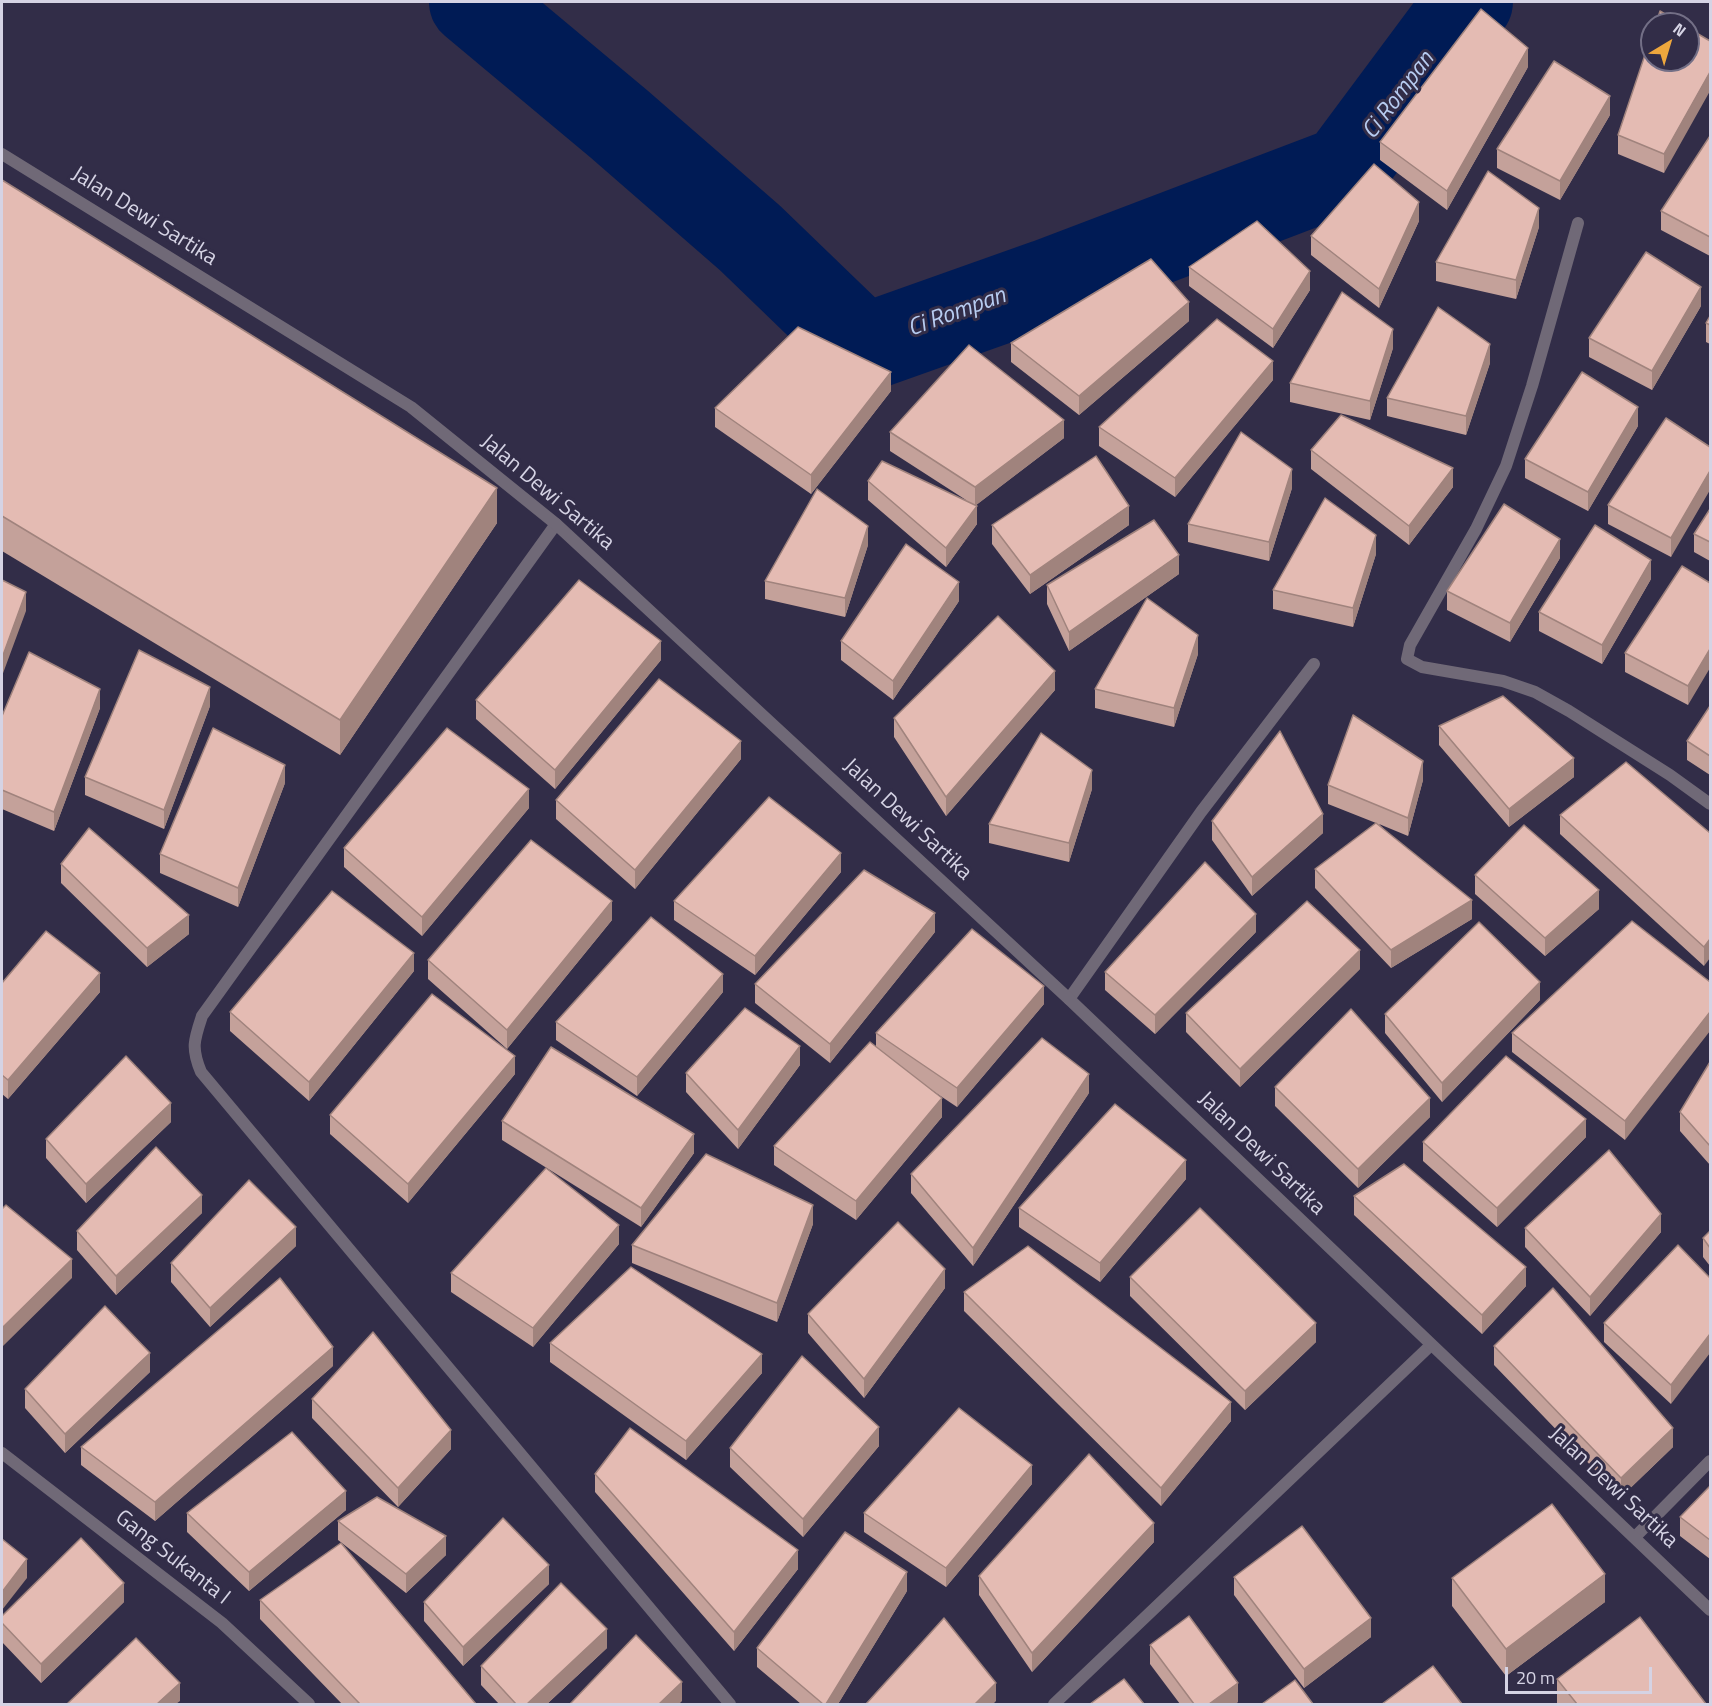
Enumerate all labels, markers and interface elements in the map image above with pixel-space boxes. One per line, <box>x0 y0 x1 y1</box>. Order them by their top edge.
north arrow <box>1640 12 1700 72</box>
text: N <box>1668 17 1692 42</box>
water label: Ci Rompan <box>1357 47 1441 145</box>
street label: Jalan Dewi Sartika <box>66 162 222 272</box>
water label: Ci Rompan <box>904 282 1010 344</box>
street label: Jalan Dewi Sartika <box>475 429 619 557</box>
street label: Jalan Dewi Sartika <box>837 754 977 886</box>
street label: Jalan Dewi Sartika <box>1192 1087 1330 1221</box>
street label: Jalan Dewi Sartika <box>1543 1422 1683 1554</box>
street label: Gang Sukanta I <box>109 1505 235 1611</box>
scale bar <box>1508 1655 1655 1693</box>
text: 20 m <box>1516 1664 1555 1691</box>

